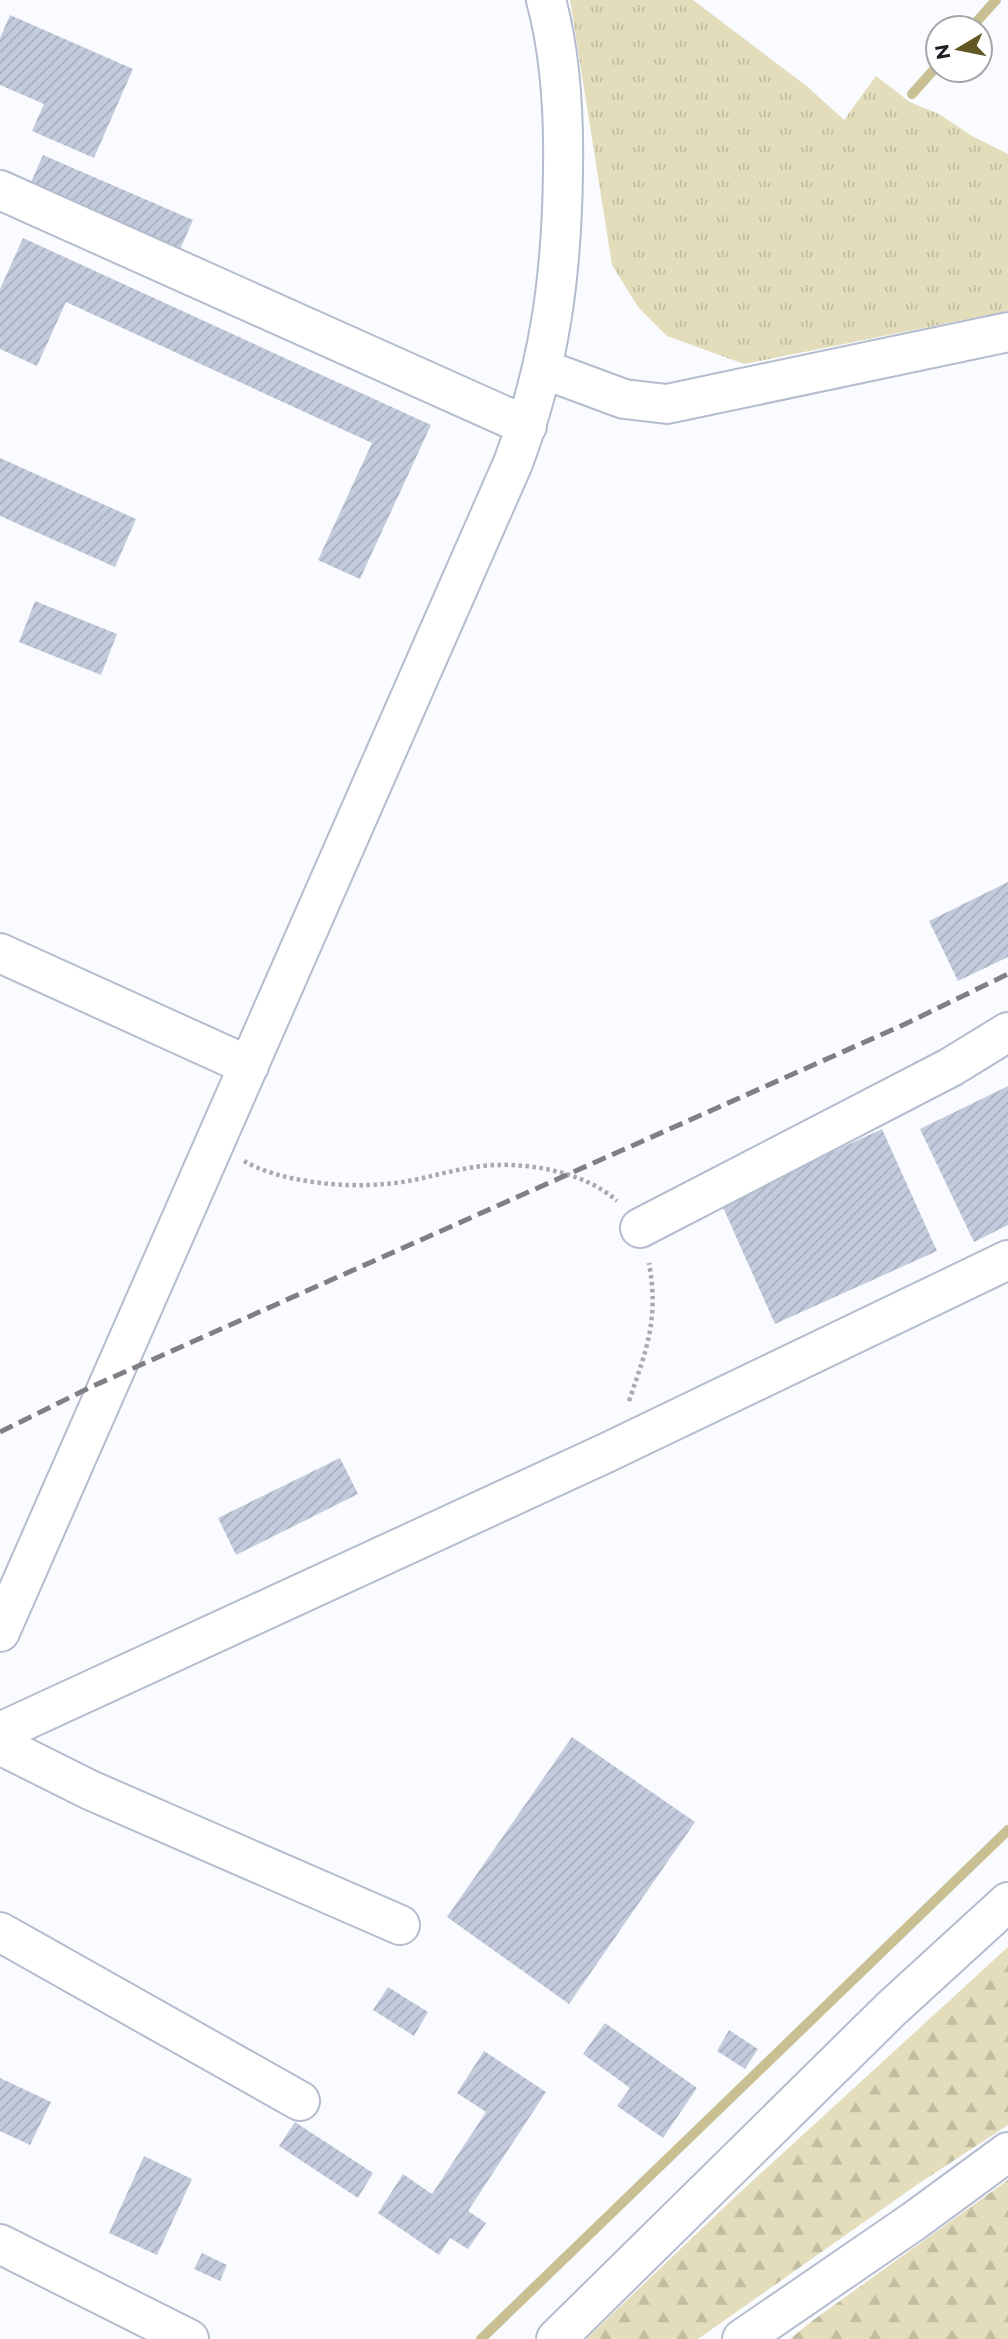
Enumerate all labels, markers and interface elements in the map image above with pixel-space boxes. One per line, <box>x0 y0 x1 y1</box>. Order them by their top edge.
north arrow <box>924 14 994 84</box>
text: N <box>930 42 955 61</box>

